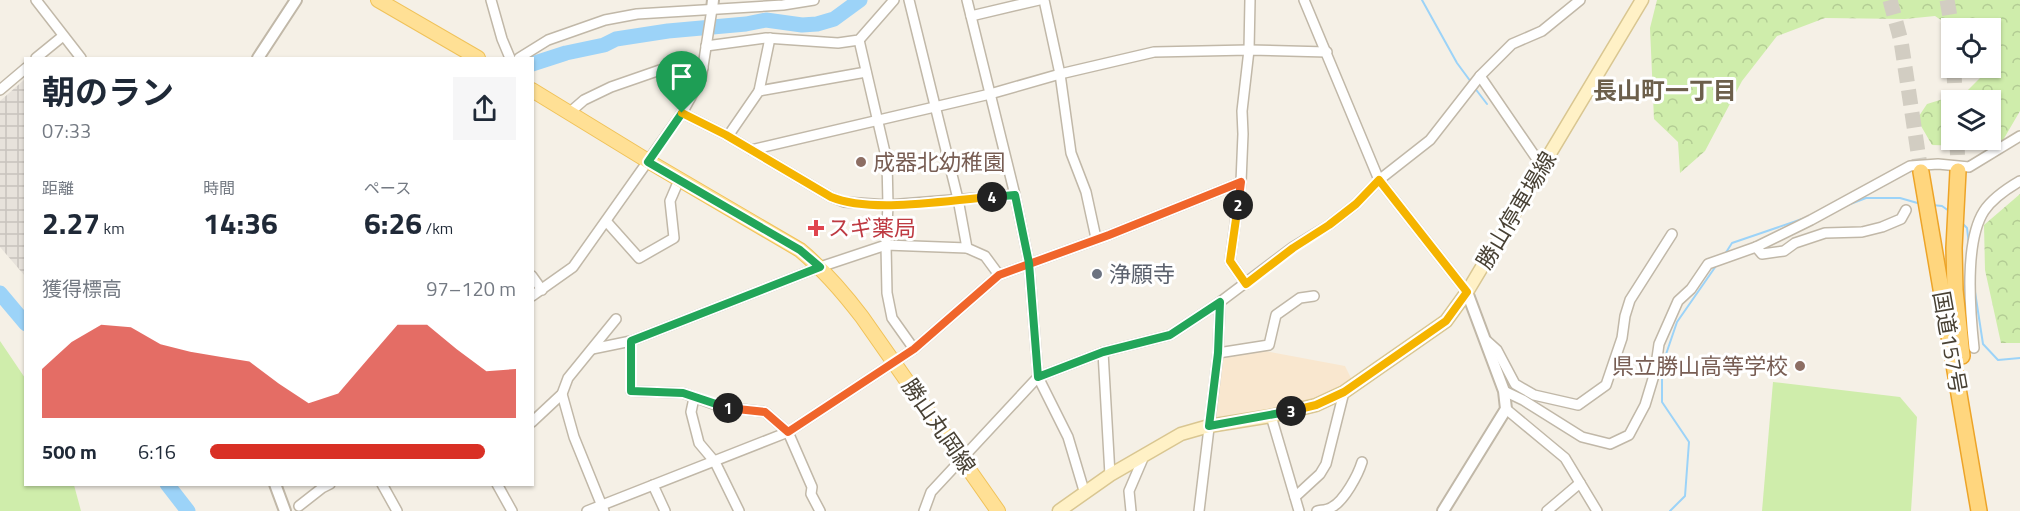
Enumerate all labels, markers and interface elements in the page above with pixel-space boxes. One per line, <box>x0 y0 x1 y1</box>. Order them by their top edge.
map controls <box>1941 18 2001 150</box>
button: locate <box>1941 18 2001 78</box>
pin <box>656 51 707 113</box>
icon: arrive <box>665 60 698 93</box>
text: 朝のラン <box>42 67 174 117</box>
district label: 長山町一丁目 <box>1593 72 1737 108</box>
button: share <box>453 77 516 140</box>
button: layers <box>1941 90 2001 150</box>
text: 07:33 <box>42 115 91 146</box>
place label: 成器北幼稚園 <box>873 145 1005 179</box>
street label: 勝山停車場線 <box>1467 145 1565 275</box>
marker: 成器北幼稚園 <box>854 155 868 169</box>
text: 距離 <box>42 176 74 200</box>
text: 時間 <box>203 176 235 200</box>
text: ペース <box>364 176 411 200</box>
pin: 4 <box>977 182 1007 212</box>
text: 4 <box>988 185 996 209</box>
pin: 2 <box>1223 190 1253 220</box>
text: 2 <box>1234 193 1242 217</box>
text: 2.27 <box>42 200 100 246</box>
text: 14:36 <box>203 200 278 246</box>
text: 6:26 <box>364 200 422 246</box>
place label: スギ薬局 <box>828 211 916 245</box>
text: km <box>100 216 125 240</box>
text: /km <box>422 216 453 240</box>
marker: スギ薬局 <box>809 221 823 235</box>
place label: 浄願寺 <box>1109 257 1175 291</box>
marker: 浄願寺 <box>1090 267 1104 281</box>
text: 獲得標高 <box>42 273 122 304</box>
text: 97–120 m <box>426 273 516 304</box>
street label: 国道157号 <box>1924 288 1976 396</box>
place label: 県立勝山高等学校 <box>1612 349 1788 383</box>
marker: 県立勝山高等学校 <box>1793 359 1807 373</box>
street label: 勝山丸岡線 <box>894 371 984 481</box>
pin: 1 <box>713 393 743 423</box>
text: 1 <box>724 396 732 420</box>
pin: 3 <box>1276 396 1306 426</box>
text: 3 <box>1287 399 1295 423</box>
text: 500 m <box>42 436 97 467</box>
text: 6:16 <box>138 436 176 467</box>

